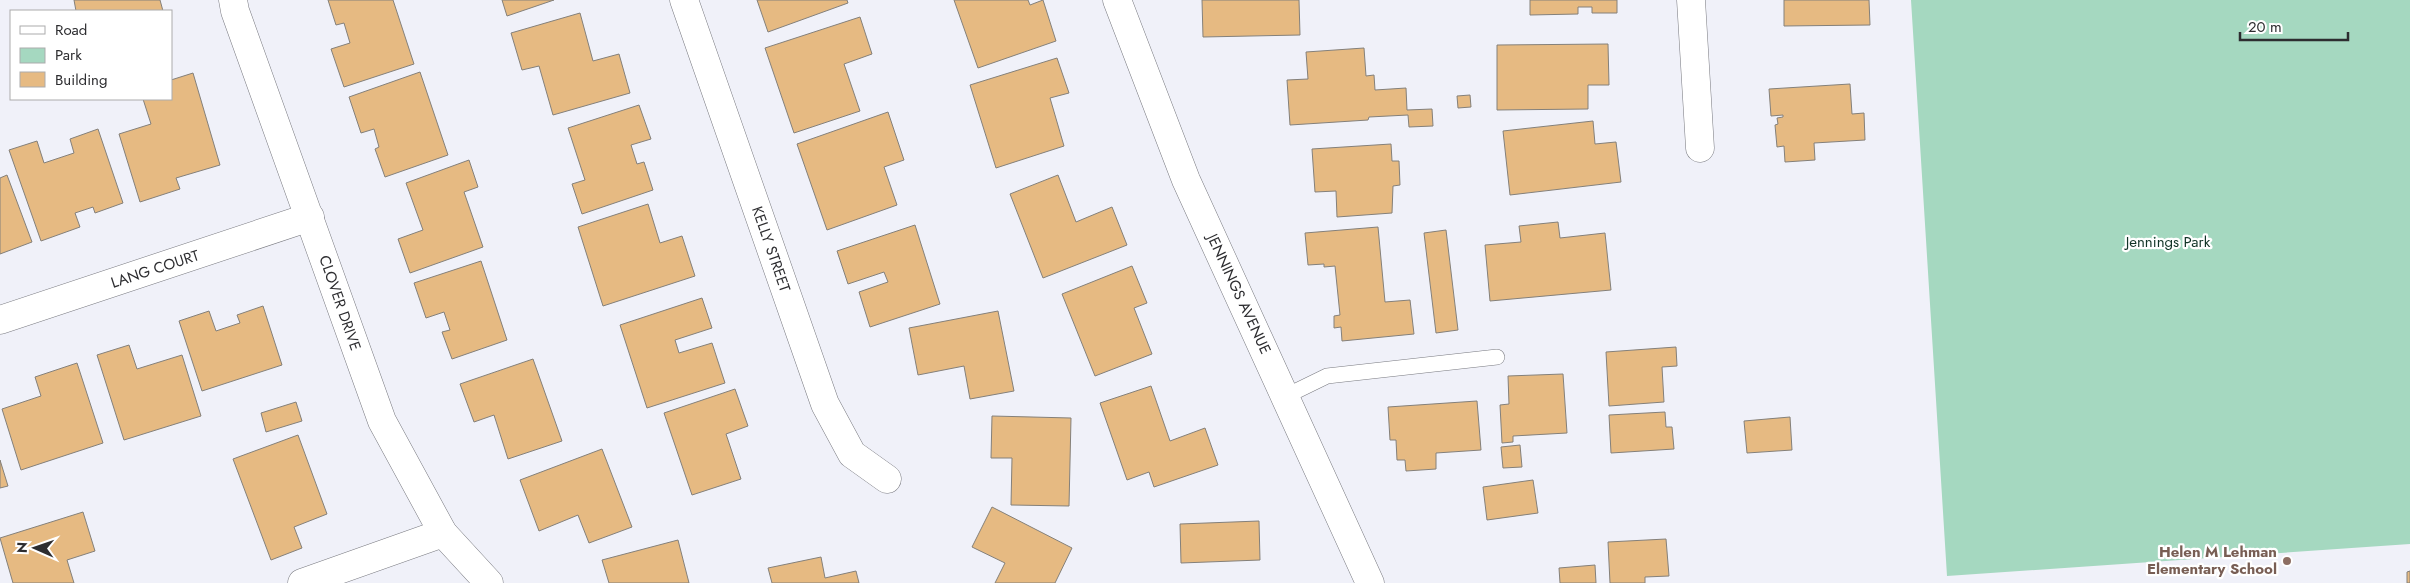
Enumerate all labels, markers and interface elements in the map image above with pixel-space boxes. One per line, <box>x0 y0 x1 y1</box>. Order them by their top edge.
legend <box>10 10 172 100</box>
scale bar <box>2240 10 2348 42</box>
text: 20 m <box>2248 16 2282 38</box>
text: Road <box>55 19 87 41</box>
text: Park <box>55 44 82 66</box>
text: Building <box>55 69 107 91</box>
street label: KELLY STREET <box>746 203 796 295</box>
street label: JENNINGS AVENUE <box>1201 228 1277 358</box>
park label: Jennings Park <box>2124 231 2211 253</box>
street label: LANG COURT <box>108 244 202 294</box>
street label: CLOVER DRIVE <box>313 252 367 354</box>
north arrow <box>10 523 60 573</box>
place label: Helen M Lehman Elementary School <box>2147 541 2277 580</box>
text: N <box>12 542 32 553</box>
marker: Helen M Lehman Elementary School <box>2281 555 2293 567</box>

